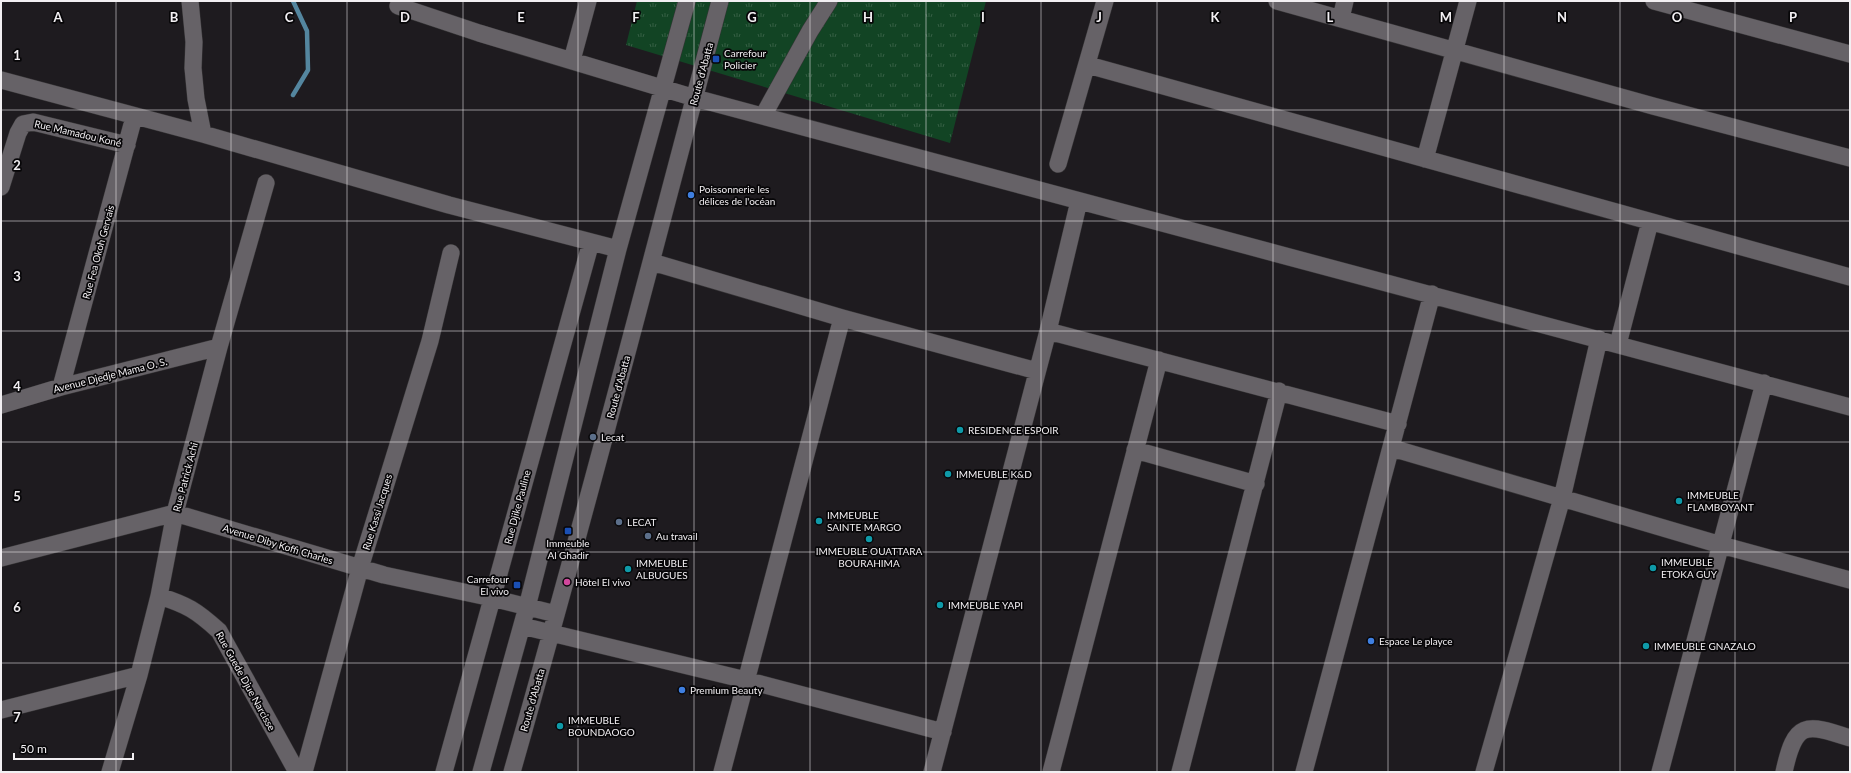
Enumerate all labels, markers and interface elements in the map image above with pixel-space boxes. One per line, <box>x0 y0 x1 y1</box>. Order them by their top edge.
text: A <box>52 9 63 25</box>
text: B <box>170 9 179 25</box>
text: C <box>285 9 294 25</box>
text: D <box>400 9 410 25</box>
text: E <box>517 9 525 25</box>
text: F <box>632 9 640 25</box>
text: G <box>747 9 757 25</box>
text: H <box>863 9 873 25</box>
text: I <box>981 9 985 25</box>
text: J <box>1096 9 1102 25</box>
text: K <box>1211 9 1221 25</box>
text: L <box>1327 9 1334 25</box>
text: M <box>1440 9 1452 25</box>
text: N <box>1557 9 1567 25</box>
text: O <box>1672 9 1683 25</box>
text: P <box>1789 9 1797 25</box>
street label: Route d'Abatta <box>687 41 715 107</box>
text: 1 <box>13 47 21 63</box>
place label: Carrefour Policier <box>724 47 767 71</box>
marker: Carrefour Policier <box>711 54 721 64</box>
street label: Rue Mamadou Koné <box>33 117 123 149</box>
text: 2 <box>13 157 21 173</box>
place label: Poissonnerie les délices de l'océan <box>699 183 775 207</box>
marker: Poissonnerie les délices de l'océan <box>686 190 696 200</box>
street label: Rue Fea Okoh Gervais <box>80 204 116 300</box>
text: 3 <box>13 268 21 284</box>
street label: Route d'Abatta <box>604 354 632 420</box>
street label: Avenue Djedje Mama O. S. <box>52 355 168 395</box>
text: 4 <box>13 378 21 394</box>
place label: RESIDENCE ESPOIR <box>968 424 1059 436</box>
marker: RESIDENCE ESPOIR <box>955 425 965 435</box>
place label: Lecat <box>601 431 625 443</box>
marker: Lecat <box>588 432 598 442</box>
street label: Rue Patrick Achi <box>170 441 200 513</box>
place label: IMMEUBLE K&D <box>956 468 1032 480</box>
street label: Rue Djike Pauline <box>501 469 533 545</box>
marker: IMMEUBLE K&D <box>943 469 953 479</box>
street label: Rue Kassi Jacques <box>360 473 394 551</box>
text: 5 <box>13 488 21 504</box>
place label: IMMEUBLE FLAMBOYANT <box>1687 489 1754 513</box>
marker: IMMEUBLE FLAMBOYANT <box>1674 496 1684 506</box>
place label: IMMEUBLE SAINTE MARGO <box>827 509 901 533</box>
place label: LECAT <box>627 516 657 528</box>
marker: IMMEUBLE SAINTE MARGO <box>814 516 824 526</box>
marker: LECAT <box>614 517 624 527</box>
street label: Avenue Diby Koffi Charles <box>221 522 335 566</box>
marker: Immeuble Al Ghadir <box>563 526 573 536</box>
place label: Au travail <box>656 530 698 542</box>
marker: Au travail <box>643 531 653 541</box>
marker: IMMEUBLE OUATTARA BOURAHIMA <box>864 534 874 544</box>
place label: Immeuble Al Ghadir <box>546 537 590 561</box>
place label: IMMEUBLE OUATTARA BOURAHIMA <box>816 545 923 569</box>
place label: IMMEUBLE ETOKA GUY <box>1661 556 1718 580</box>
place label: IMMEUBLE ALBUGUES <box>636 557 688 581</box>
marker: IMMEUBLE ETOKA GUY <box>1648 563 1658 573</box>
marker: IMMEUBLE ALBUGUES <box>623 564 633 574</box>
place label: Carrefour El vivo <box>467 573 509 597</box>
place label: Hôtel El vivo <box>575 576 631 588</box>
marker: Hôtel El vivo <box>562 577 572 587</box>
marker: Carrefour El vivo <box>512 580 522 590</box>
text: 6 <box>13 599 21 615</box>
place label: IMMEUBLE YAPI <box>948 599 1023 611</box>
marker: IMMEUBLE YAPI <box>935 600 945 610</box>
street label: Rue Guede Djue Narcisse <box>214 629 278 733</box>
place label: Espace Le playce <box>1379 635 1453 647</box>
marker: Espace Le playce <box>1366 636 1376 646</box>
place label: IMMEUBLE GNAZALO <box>1654 640 1756 652</box>
marker: IMMEUBLE GNAZALO <box>1641 641 1651 651</box>
street label: Route d'Abatta <box>517 667 547 733</box>
place label: Premium Beauty <box>690 684 763 696</box>
marker: Premium Beauty <box>677 685 687 695</box>
text: 7 <box>13 709 21 725</box>
place label: IMMEUBLE BOUNDAOGO <box>568 714 635 738</box>
marker: IMMEUBLE BOUNDAOGO <box>555 721 565 731</box>
scale bar <box>14 735 133 761</box>
text: 50 m <box>20 741 47 756</box>

